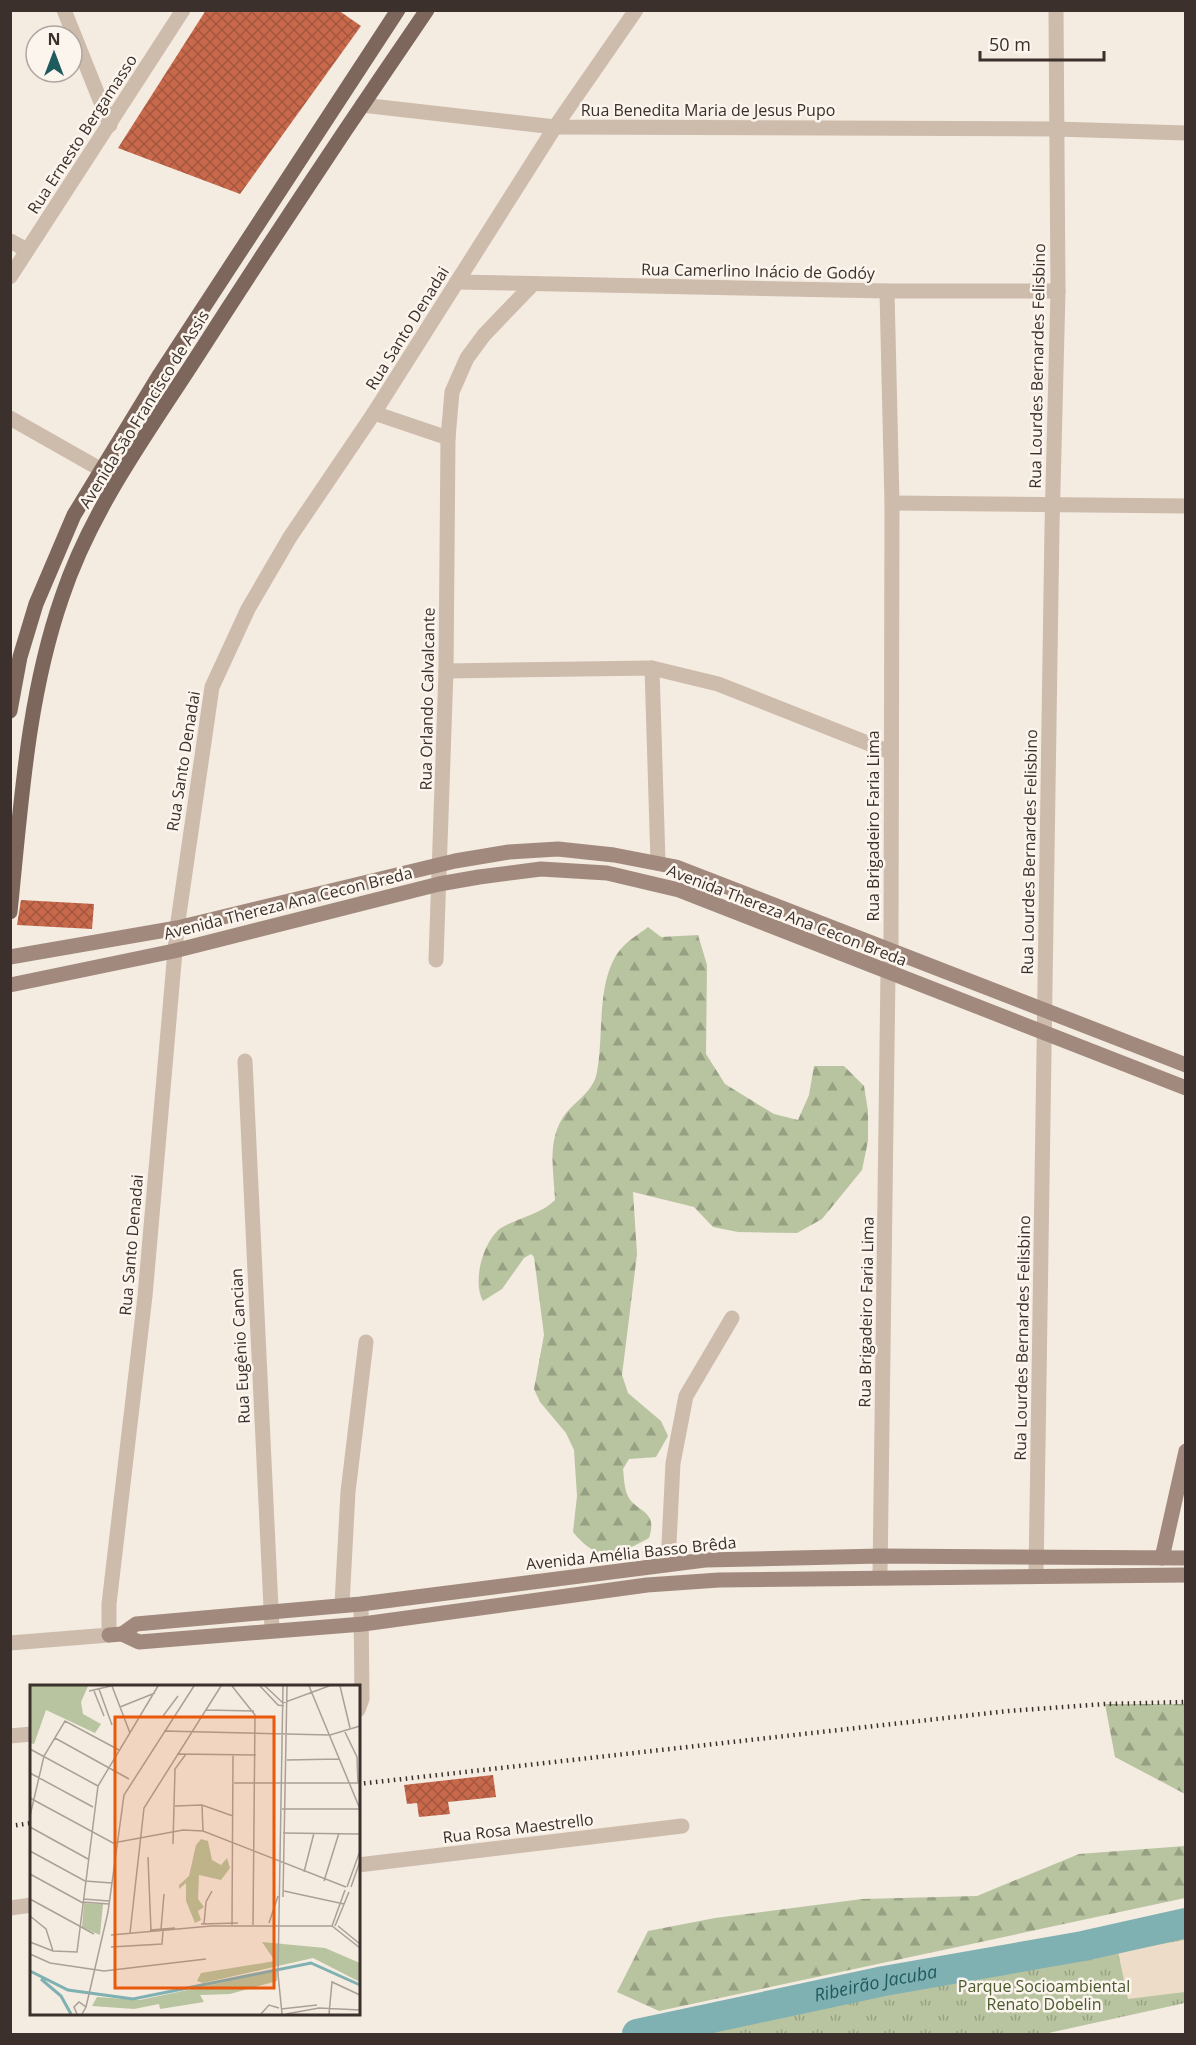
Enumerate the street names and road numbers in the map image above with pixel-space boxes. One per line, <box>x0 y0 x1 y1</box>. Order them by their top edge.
street label: Rua Ernesto Bergamasso <box>22 50 142 218</box>
street label: Rua Benedita Maria de Jesus Pupo <box>581 99 835 121</box>
street label: Rua Lourdes Bernardes Felisbino <box>1024 243 1050 489</box>
street label: Rua Camerlino Inácio de Godóy <box>641 258 876 284</box>
street label: Rua Santo Denadai <box>360 262 454 394</box>
street label: Avenida São Francisco de Assis <box>74 306 214 512</box>
street label: Rua Orlando Calvalcante <box>414 607 440 791</box>
street label: Rua Santo Denadai <box>161 689 205 833</box>
street label: Rua Lourdes Bernardes Felisbino <box>1016 729 1042 975</box>
street label: Rua Brigadeiro Faria Lima <box>862 730 884 922</box>
street label: Avenida Thereza Ana Cecon Breda <box>664 859 910 971</box>
street label: Avenida Thereza Ana Cecon Breda <box>161 861 415 945</box>
street label: Rua Santo Denadai <box>114 1173 148 1317</box>
street label: Rua Lourdes Bernardes Felisbino <box>1009 1215 1035 1461</box>
street label: Rua Brigadeiro Faria Lima <box>853 1216 879 1408</box>
street label: Rua Eugênio Cancian <box>225 1268 255 1424</box>
street label: Avenida Amélia Basso Brêda <box>525 1531 737 1575</box>
street label: Rua Rosa Maestrello <box>441 1808 595 1848</box>

